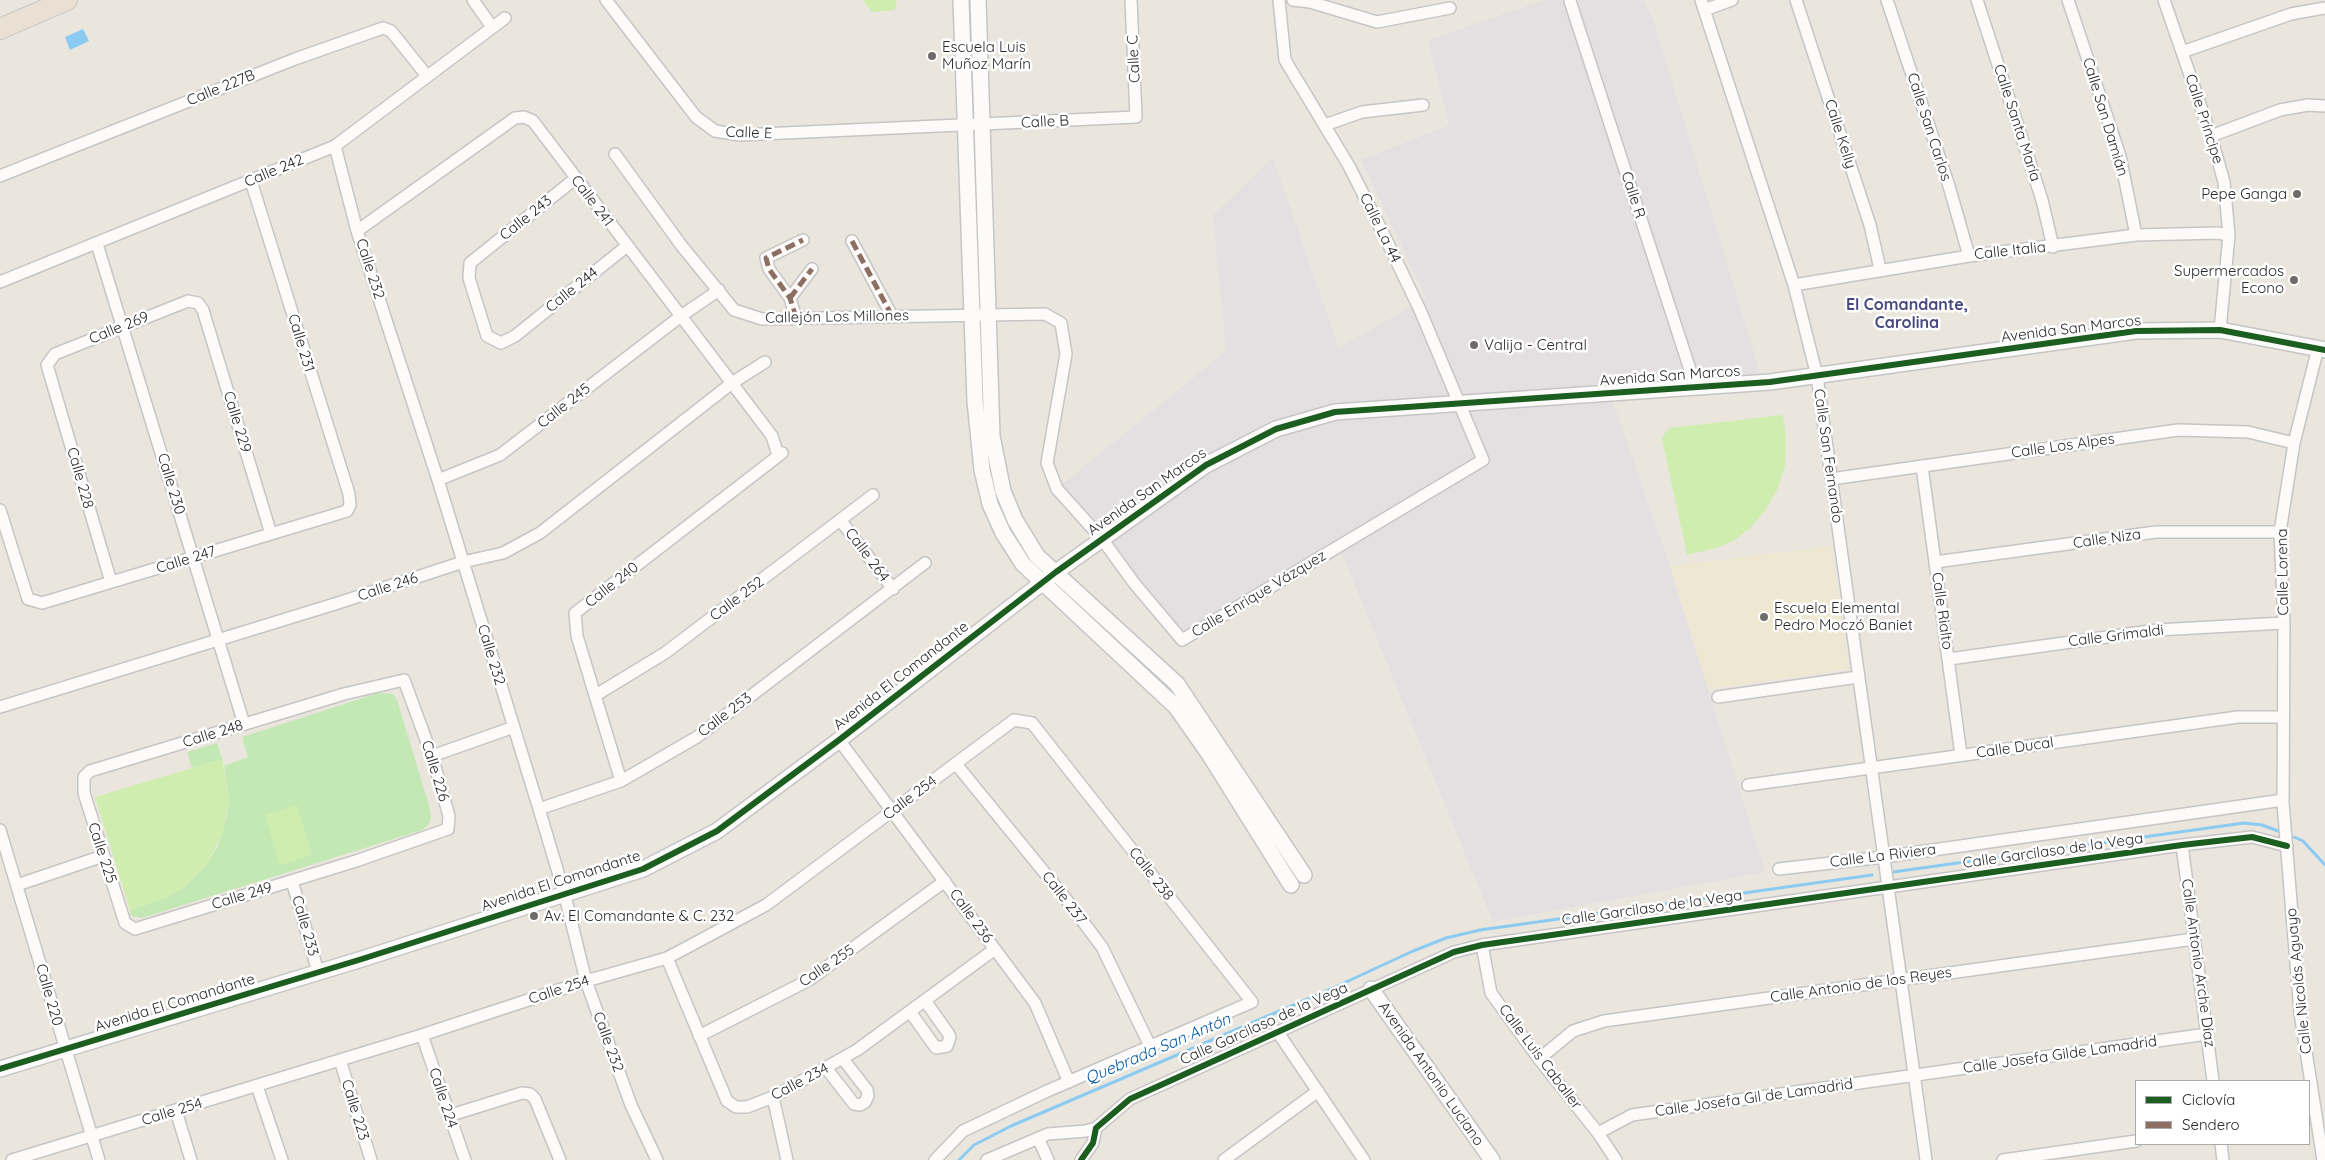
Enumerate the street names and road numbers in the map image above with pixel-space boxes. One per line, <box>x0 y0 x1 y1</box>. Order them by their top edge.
street label: Calle C <box>1124 35 1144 83</box>
street label: Calle San Damián <box>2078 56 2132 178</box>
street label: Calle Santa María <box>1990 62 2044 184</box>
street label: Calle 227B <box>184 66 258 110</box>
street label: Calle San Carlos <box>1903 71 1955 183</box>
street label: Calle Príncipe <box>2181 72 2227 166</box>
street label: Calle Kelly <box>1820 97 1860 171</box>
street label: Calle B <box>1021 112 1069 132</box>
street label: Calle E <box>725 123 773 143</box>
street label: Calle 242 <box>242 151 306 191</box>
street label: Calle R <box>1617 169 1649 221</box>
street label: Calle 241 <box>567 172 617 230</box>
street label: Calle La 44 <box>1355 190 1405 266</box>
street label: Calle 243 <box>496 191 556 245</box>
street label: Calle 232 <box>352 236 388 302</box>
street label: Calle Italia <box>1973 238 2047 264</box>
street label: Calle 244 <box>542 263 602 317</box>
street label: Callejón Los Millones <box>765 307 909 327</box>
street label: Calle 269 <box>86 308 152 348</box>
street label: Avenida San Marcos <box>2000 311 2142 347</box>
street label: Calle 231 <box>284 312 318 374</box>
street label: Avenida San Marcos <box>1599 362 1741 390</box>
street label: Calle 245 <box>534 380 594 432</box>
street label: Calle San Fernando <box>1810 388 1846 524</box>
street label: Calle 229 <box>219 389 255 455</box>
street label: Calle Los Alpes <box>2010 430 2116 462</box>
street label: Avenida San Marcos <box>1084 444 1210 540</box>
street label: Calle 228 <box>63 445 97 511</box>
street label: Calle 230 <box>153 451 189 517</box>
street label: Calle 264 <box>841 525 893 585</box>
street label: Calle Niza <box>2072 525 2142 553</box>
street label: Calle Lorena <box>2273 528 2293 616</box>
street label: Calle 247 <box>154 542 218 578</box>
street label: Calle Enrique Vázquez <box>1188 547 1330 641</box>
street label: Calle 240 <box>582 558 642 612</box>
street label: Calle 246 <box>356 569 420 605</box>
street label: Calle Rialto <box>1928 571 1956 651</box>
street label: Calle 252 <box>706 573 768 625</box>
street label: Avenida El Comandante <box>830 618 972 734</box>
street label: Calle Grimaldi <box>2067 621 2165 651</box>
street label: Calle 232 <box>473 622 509 688</box>
street label: Calle 253 <box>695 689 755 741</box>
street label: Calle 248 <box>181 716 245 752</box>
street label: Calle Ducal <box>1975 734 2055 762</box>
street label: Calle 226 <box>417 738 453 804</box>
street label: Calle 254 <box>880 772 940 824</box>
street label: Calle 225 <box>84 820 120 886</box>
street label: Calle Garcilaso de la Vega <box>1962 829 2144 873</box>
street label: Calle La Riviera <box>1829 841 1937 871</box>
street label: Calle 238 <box>1125 844 1177 904</box>
street label: Avenida El Comandante <box>479 847 643 915</box>
street label: Calle 237 <box>1038 868 1090 928</box>
street label: Calle 249 <box>210 878 274 914</box>
street label: Calle Antonio Arche Díaz <box>2177 878 2219 1048</box>
street label: Calle 236 <box>945 885 997 947</box>
street label: Calle Garcilaso de la Vega <box>1561 886 1743 930</box>
street label: Calle 233 <box>288 894 322 958</box>
street label: Calle Nicolás Aguayo <box>2282 907 2316 1055</box>
street label: Calle 255 <box>796 941 858 991</box>
street label: Calle 220 <box>32 962 66 1028</box>
street label: Calle Antonio de los Reyes <box>1769 963 1953 1007</box>
street label: Avenida El Comandante <box>93 970 257 1036</box>
street label: Calle 254 <box>526 972 592 1008</box>
street label: Calle Garcilaso de la Vega <box>1177 979 1351 1069</box>
street label: Avenida Antonio Luciano <box>1374 999 1488 1149</box>
street label: Calle Luis Caballer <box>1495 1001 1585 1113</box>
street label: Calle 232 <box>589 1009 627 1075</box>
street label: Calle Josefa Gilde Lamadrid <box>1962 1032 2158 1078</box>
street label: Calle 234 <box>768 1059 832 1105</box>
street label: Calle 224 <box>425 1065 461 1131</box>
street label: Calle Josefa Gil de Lamadrid <box>1654 1075 1854 1121</box>
street label: Calle 223 <box>337 1077 373 1143</box>
street label: Calle 254 <box>139 1094 205 1130</box>

